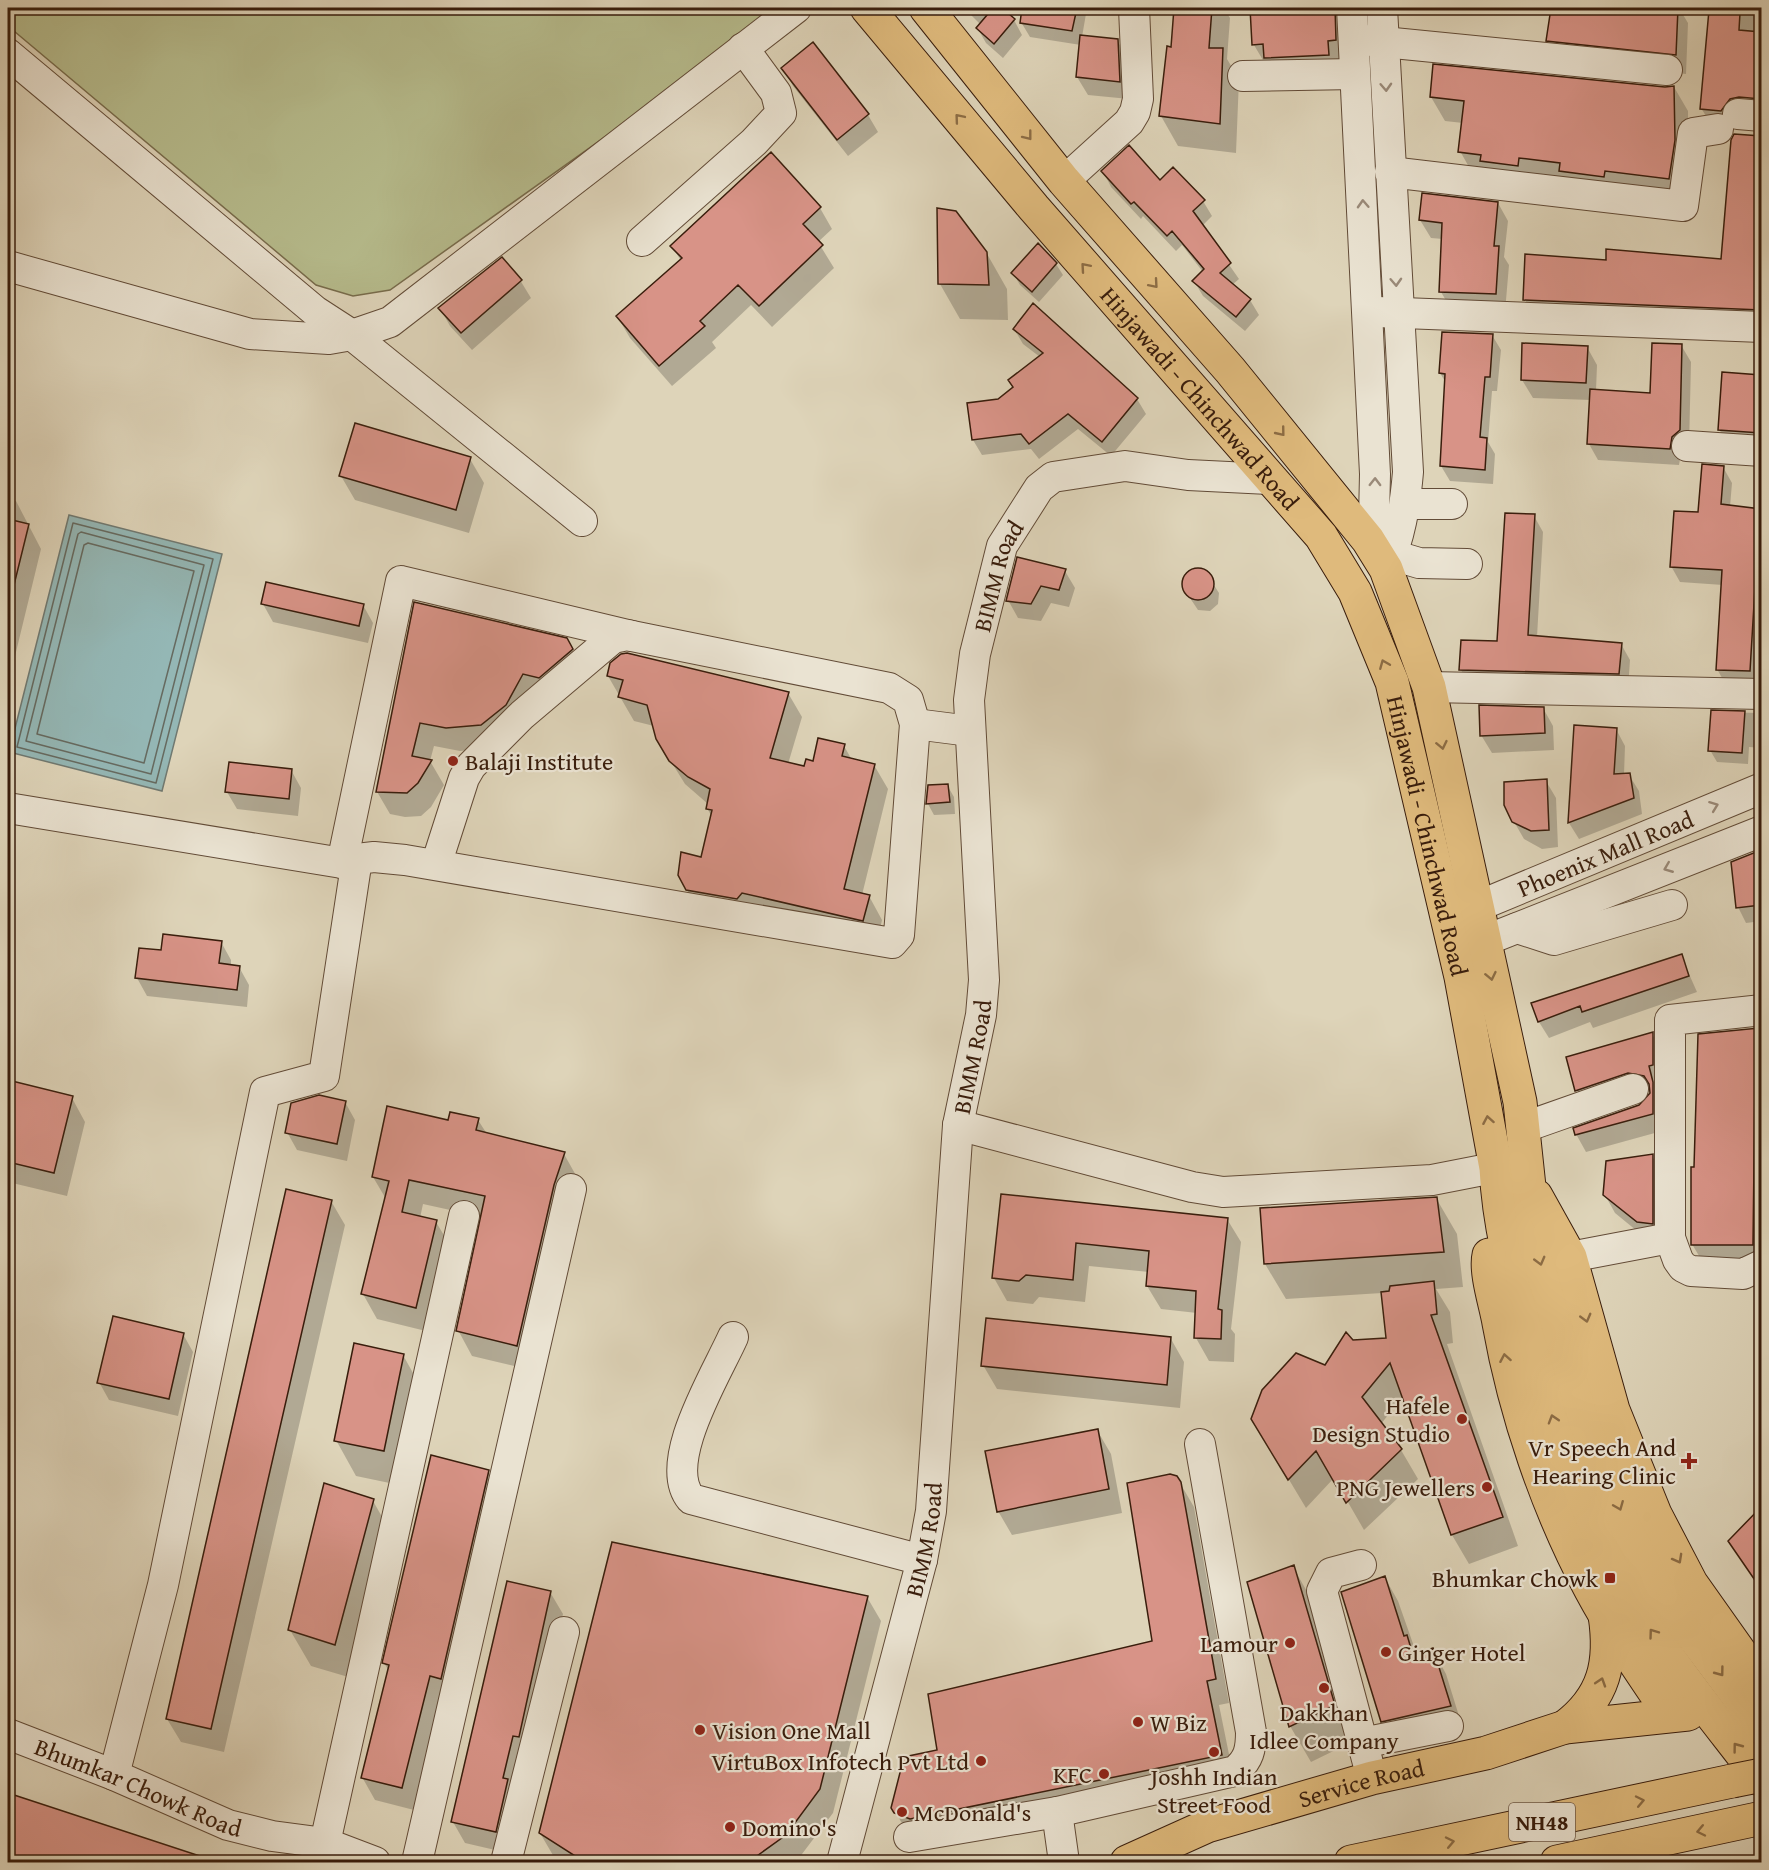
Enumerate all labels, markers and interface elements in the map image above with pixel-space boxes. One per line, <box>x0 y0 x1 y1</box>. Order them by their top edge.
one-way arrow <box>1379 82 1392 91</box>
one-way arrow <box>955 114 966 125</box>
one-way arrow <box>1020 129 1031 140</box>
one-way arrow <box>1356 199 1369 208</box>
one-way arrow <box>1081 263 1092 274</box>
one-way arrow <box>1147 277 1158 288</box>
one-way arrow <box>1389 277 1402 286</box>
street label: Hinjawadi - Chinchwad Road <box>1093 278 1308 518</box>
one-way arrow <box>1273 426 1284 437</box>
one-way arrow <box>1369 478 1381 487</box>
street label: BIMM Road <box>964 513 1032 635</box>
one-way arrow <box>1379 659 1391 670</box>
street label: Hinjawadi - Chinchwad Road <box>1378 692 1478 980</box>
one-way arrow <box>1434 739 1447 749</box>
place label: Balaji Institute <box>465 744 613 779</box>
marker: Balaji Institute <box>446 754 460 768</box>
street label: Phoenix Mall Road <box>1512 801 1699 905</box>
one-way arrow <box>1708 801 1719 813</box>
one-way arrow <box>1663 861 1674 873</box>
one-way arrow <box>1484 971 1497 981</box>
street label: BIMM Road <box>943 998 1000 1117</box>
one-way arrow <box>1482 1116 1495 1126</box>
one-way arrow <box>1533 1255 1545 1266</box>
one-way arrow <box>1579 1313 1592 1323</box>
one-way arrow <box>1499 1353 1512 1363</box>
place label: Hafele Design Studio <box>1312 1388 1450 1451</box>
marker: Hafele Design Studio <box>1455 1412 1469 1426</box>
one-way arrow <box>1548 1414 1560 1425</box>
place label: Vr Speech And Hearing Clinic <box>1528 1430 1676 1493</box>
marker: Vr Speech And Hearing Clinic <box>1680 1452 1698 1470</box>
place label: PNG Jewellers <box>1336 1470 1475 1505</box>
marker: PNG Jewellers <box>1480 1480 1494 1494</box>
street label: BIMM Road <box>896 1481 950 1601</box>
one-way arrow <box>1612 1500 1624 1511</box>
one-way arrow <box>1670 1553 1682 1563</box>
place label: Bhumkar Chowk <box>1432 1561 1599 1596</box>
marker: Bhumkar Chowk <box>1603 1571 1617 1585</box>
place label: Lamour <box>1200 1626 1278 1661</box>
one-way arrow <box>1649 1628 1660 1639</box>
place label: Ginger Hotel <box>1398 1635 1526 1670</box>
marker: Lamour <box>1283 1636 1297 1650</box>
marker: Ginger Hotel <box>1379 1645 1393 1659</box>
one-way arrow <box>1713 1665 1724 1676</box>
one-way arrow <box>1593 1677 1606 1688</box>
marker: Dakkhan Idlee Company <box>1317 1681 1331 1695</box>
place label: Dakkhan Idlee Company <box>1249 1695 1399 1758</box>
place label: W Biz <box>1150 1705 1207 1740</box>
place label: Vision One Mall <box>712 1713 871 1748</box>
marker: W Biz <box>1131 1715 1145 1729</box>
marker: Vision One Mall <box>693 1723 707 1737</box>
street label: Bhumkar Chowk Road <box>30 1729 246 1845</box>
one-way arrow <box>1733 1742 1744 1753</box>
place label: VirtuBox Infotech Pvt Ltd <box>711 1744 969 1779</box>
marker: Joshh Indian Street Food <box>1207 1745 1221 1759</box>
street label: Service Road <box>1294 1750 1428 1816</box>
marker: VirtuBox Infotech Pvt Ltd <box>974 1754 988 1768</box>
place label: KFC <box>1053 1757 1092 1792</box>
place label: Joshh Indian Street Food <box>1148 1759 1278 1822</box>
marker: KFC <box>1097 1767 1111 1781</box>
place label: McDonald's <box>914 1795 1031 1830</box>
one-way arrow <box>1635 1795 1645 1808</box>
road number: NH48 <box>1509 1803 1575 1841</box>
marker: McDonald's <box>895 1805 909 1819</box>
place label: Domino's <box>742 1810 837 1845</box>
marker: Domino's <box>723 1820 737 1834</box>
one-way arrow <box>1697 1824 1707 1837</box>
one-way arrow <box>1444 1836 1454 1849</box>

